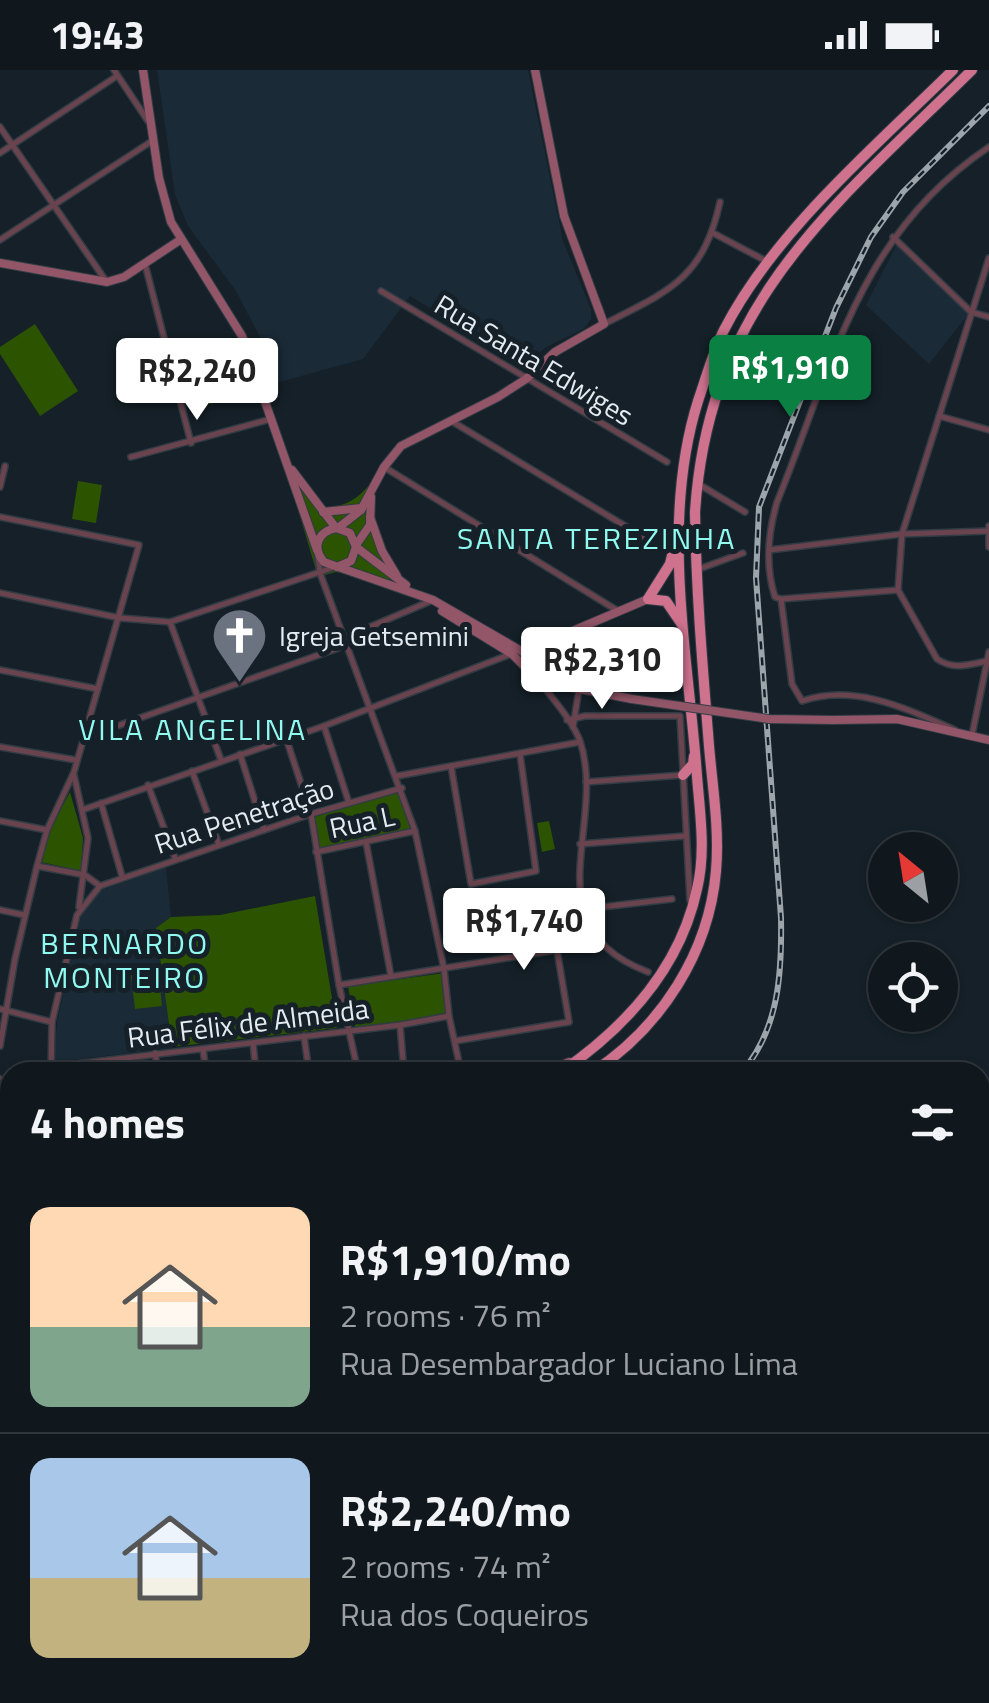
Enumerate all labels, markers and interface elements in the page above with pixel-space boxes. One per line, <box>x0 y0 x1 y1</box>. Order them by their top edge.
text: 19:43 <box>50 6 145 64</box>
street label: Rua Santa Edwiges <box>427 283 642 436</box>
pin: R$1,910 <box>698 335 882 420</box>
pin: R$2,240 <box>105 338 289 423</box>
text: R$1,910 <box>731 343 849 391</box>
text: R$2,240 <box>138 346 256 394</box>
district label: SANTA TEREZINHA <box>457 515 737 561</box>
church icon: Igreja Getsemini <box>210 606 270 685</box>
place label: Igreja Getsemini <box>279 614 469 657</box>
pin: R$2,310 <box>510 627 694 712</box>
text: R$2,310 <box>543 635 661 683</box>
district label: VILA ANGELINA <box>78 706 308 752</box>
street label: Rua Penetração <box>149 766 339 865</box>
street label: Rua L <box>325 794 399 849</box>
north arrow <box>868 832 958 922</box>
map controls <box>868 832 958 1032</box>
pin: R$1,740 <box>432 888 616 973</box>
text: R$1,740 <box>465 896 583 944</box>
district label: BERNARDO MONTEIRO <box>40 920 210 1000</box>
button: locate <box>868 942 958 1032</box>
street label: Rua Félix de Almeida <box>125 986 371 1059</box>
text: 4 homes <box>30 1090 185 1154</box>
icon: filters <box>905 1095 960 1150</box>
text: R$1,910/mo <box>340 1227 571 1291</box>
icon: home <box>110 1247 230 1367</box>
text: 2 rooms · 76 m² <box>340 1291 551 1339</box>
text: Rua Desembargador Luciano Lima <box>340 1339 798 1387</box>
text: R$2,240/mo <box>340 1478 571 1542</box>
icon: home <box>110 1498 230 1618</box>
text: 2 rooms · 74 m² <box>340 1542 551 1590</box>
text: Rua dos Coqueiros <box>340 1590 589 1638</box>

